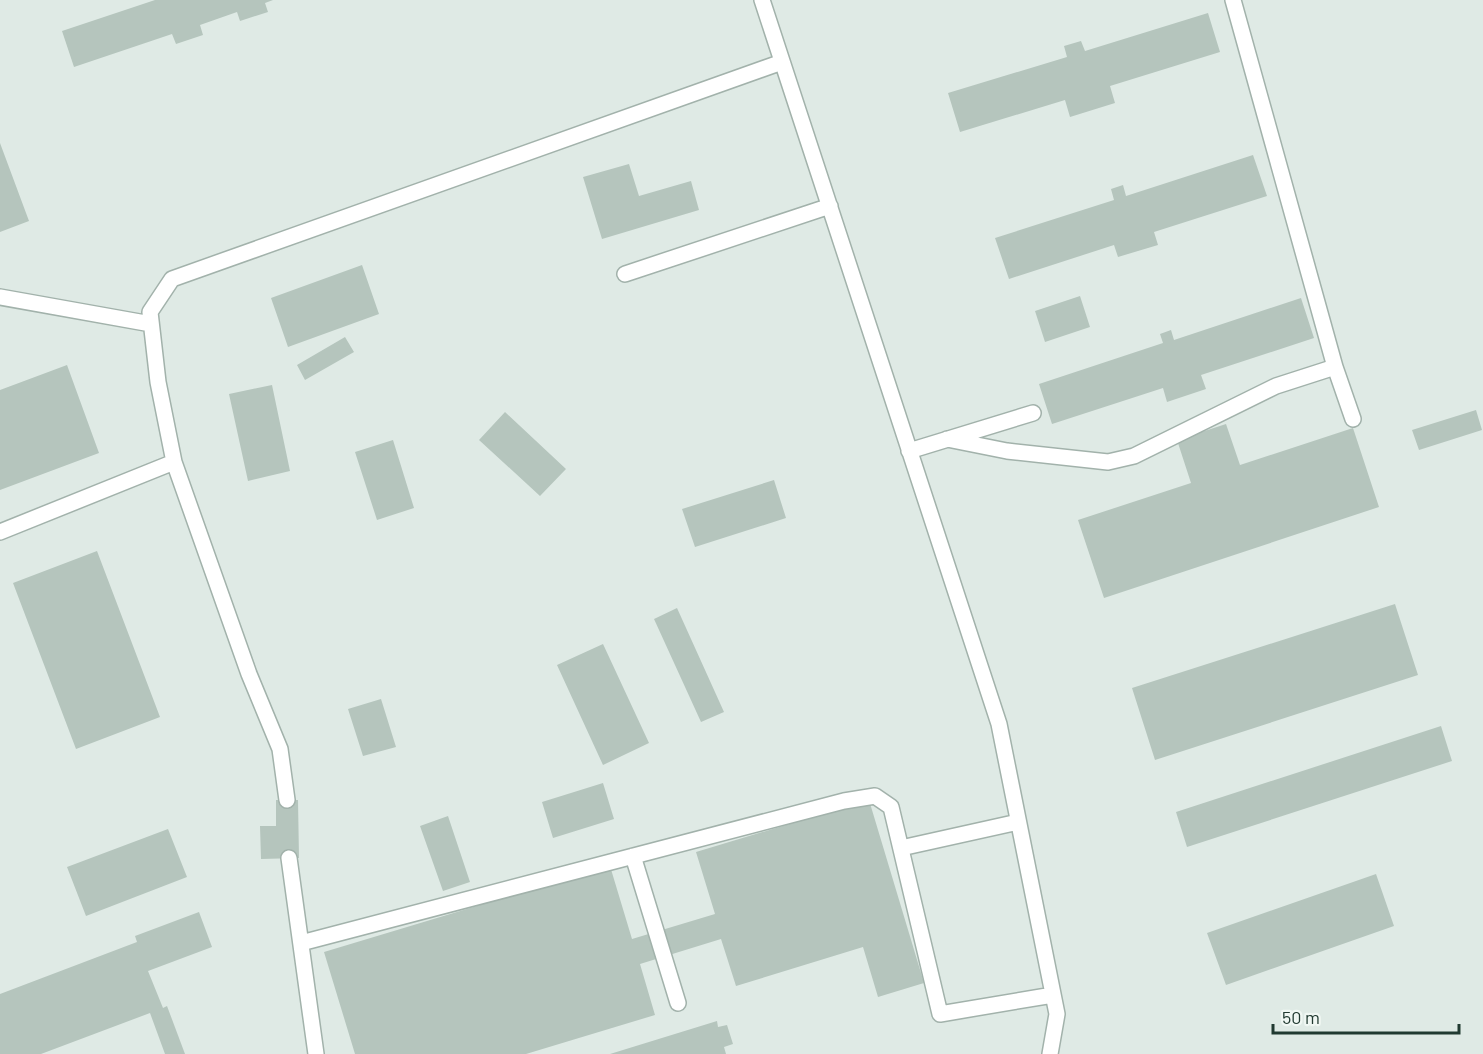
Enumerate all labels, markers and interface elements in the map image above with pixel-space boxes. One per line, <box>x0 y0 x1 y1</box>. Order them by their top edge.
scale bar <box>1273 997 1459 1035</box>
text: 50 m <box>1282 1006 1320 1028</box>

